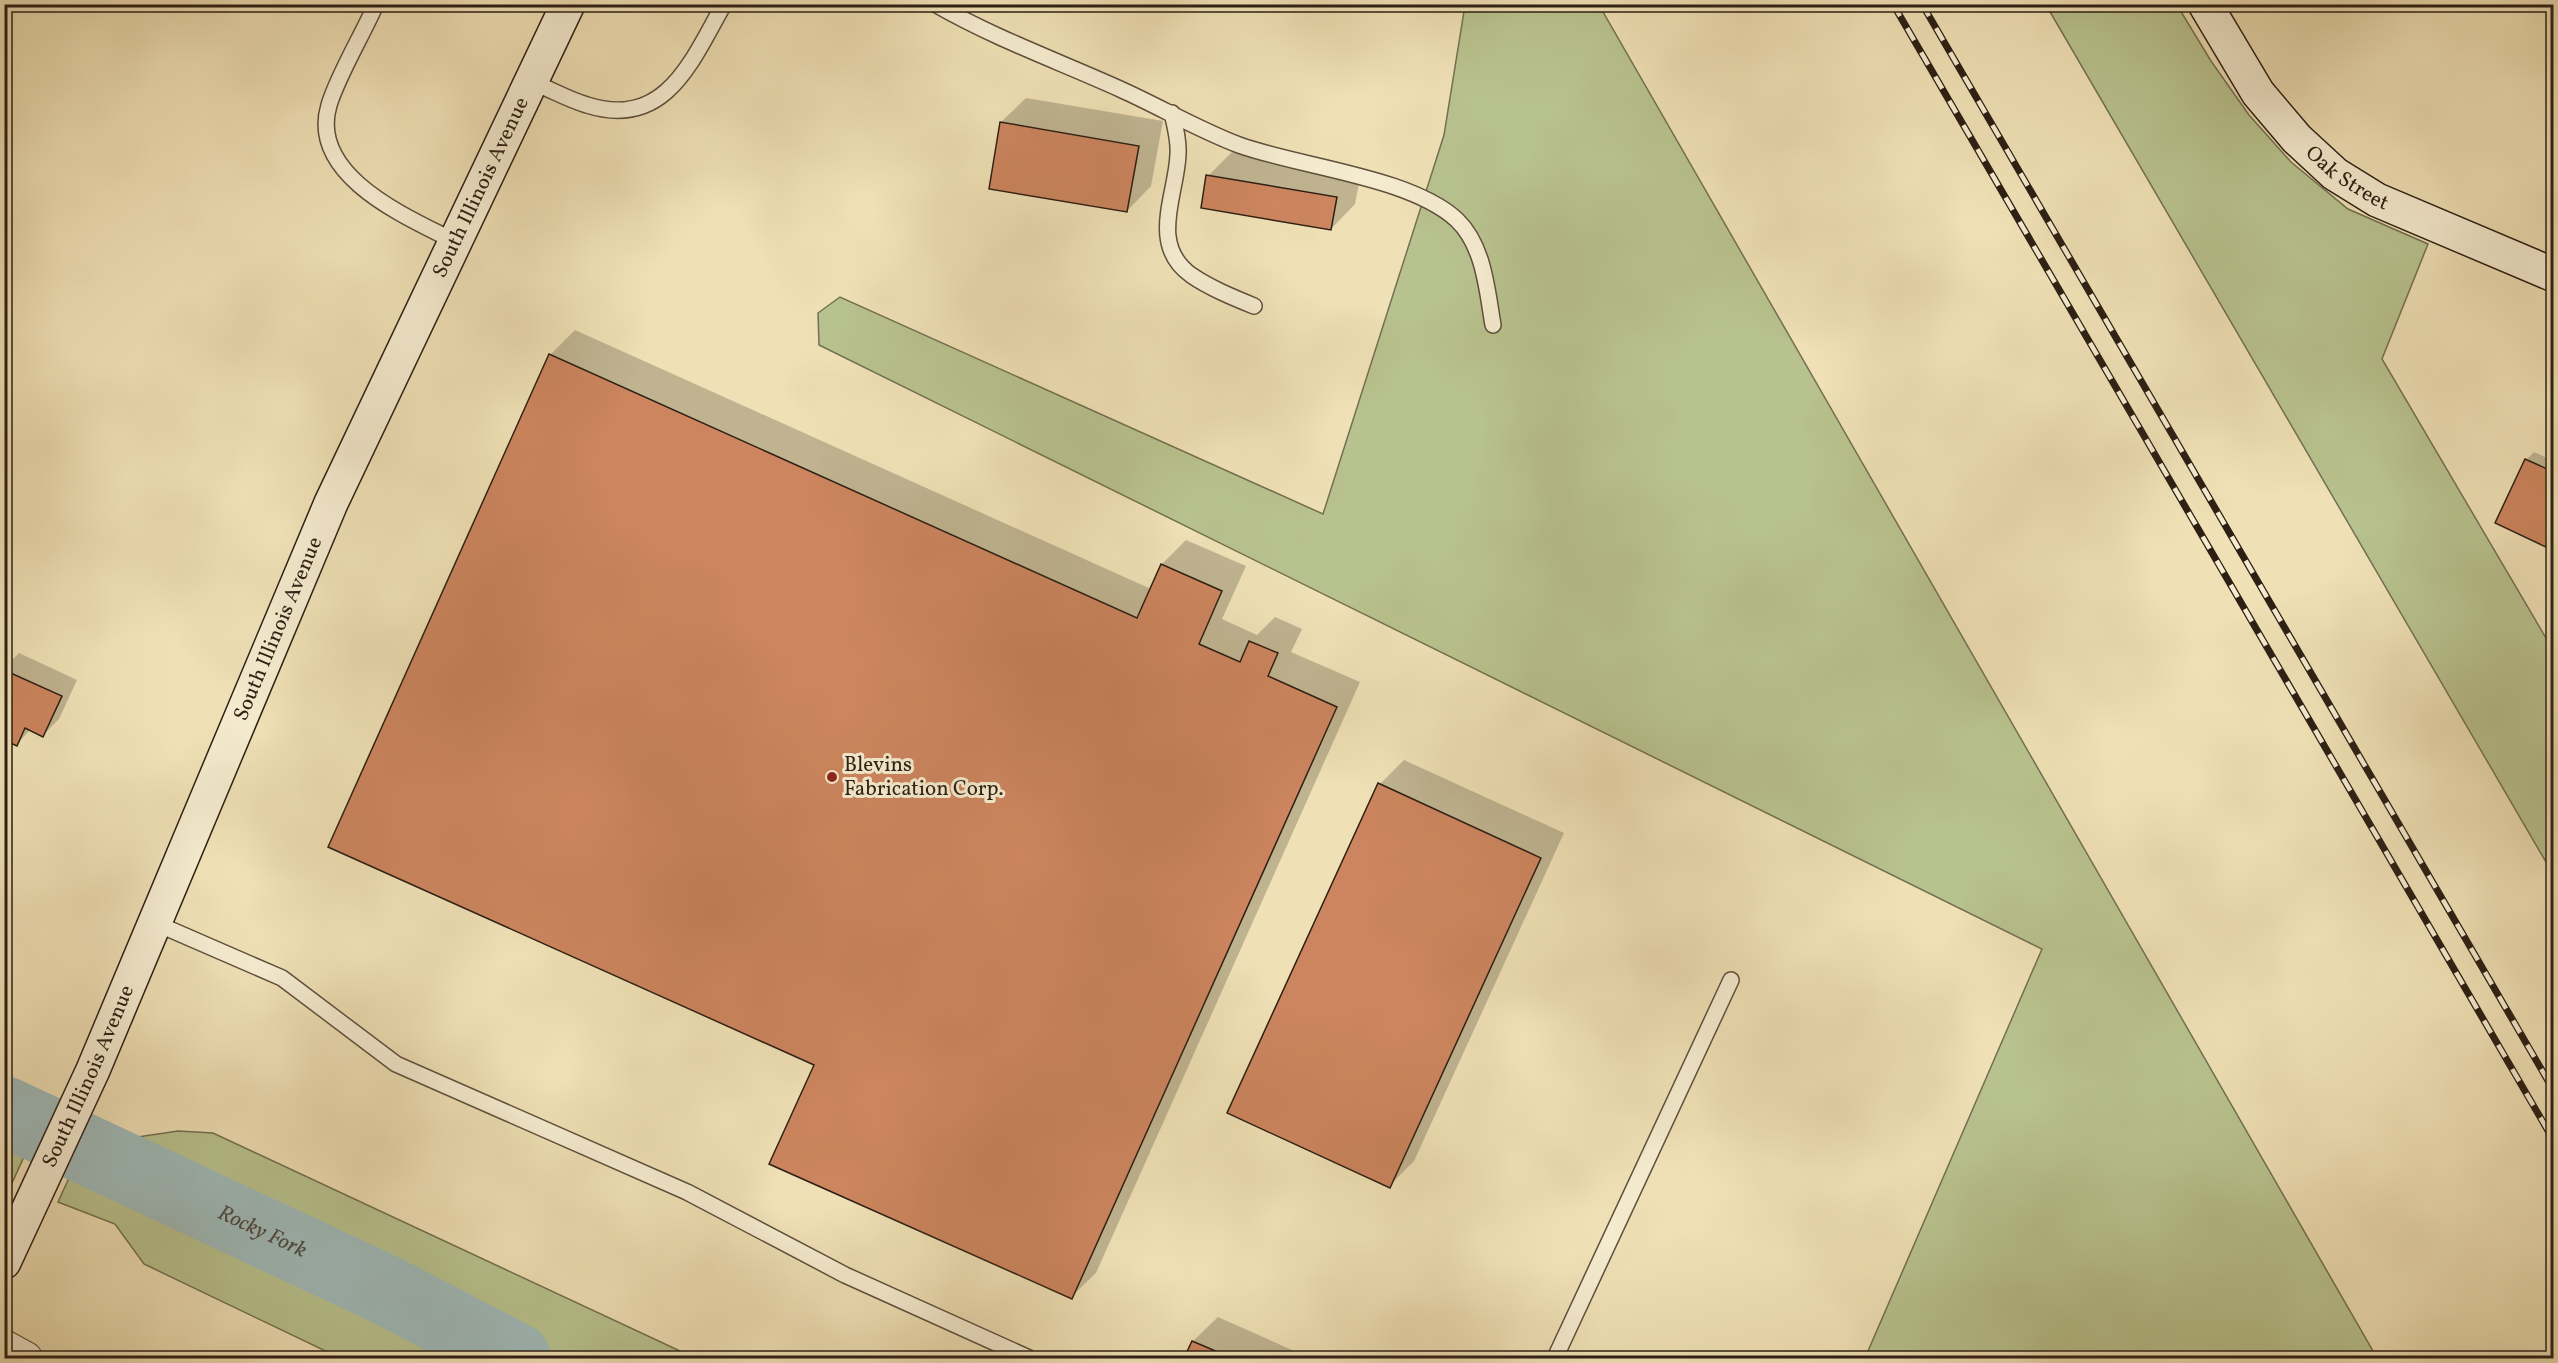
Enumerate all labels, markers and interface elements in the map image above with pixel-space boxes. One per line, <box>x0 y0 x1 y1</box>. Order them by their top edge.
street label: South Illinois Avenue <box>426 92 536 283</box>
street label: Oak Street <box>2299 139 2393 218</box>
street label: South Illinois Avenue <box>227 532 330 725</box>
place label: Blevins Fabrication Corp. <box>844 751 1003 804</box>
marker: Blevins Fabrication Corp. <box>825 770 839 784</box>
street label: South Illinois Avenue <box>35 981 142 1172</box>
water label: Rocky Fork <box>212 1198 312 1266</box>

